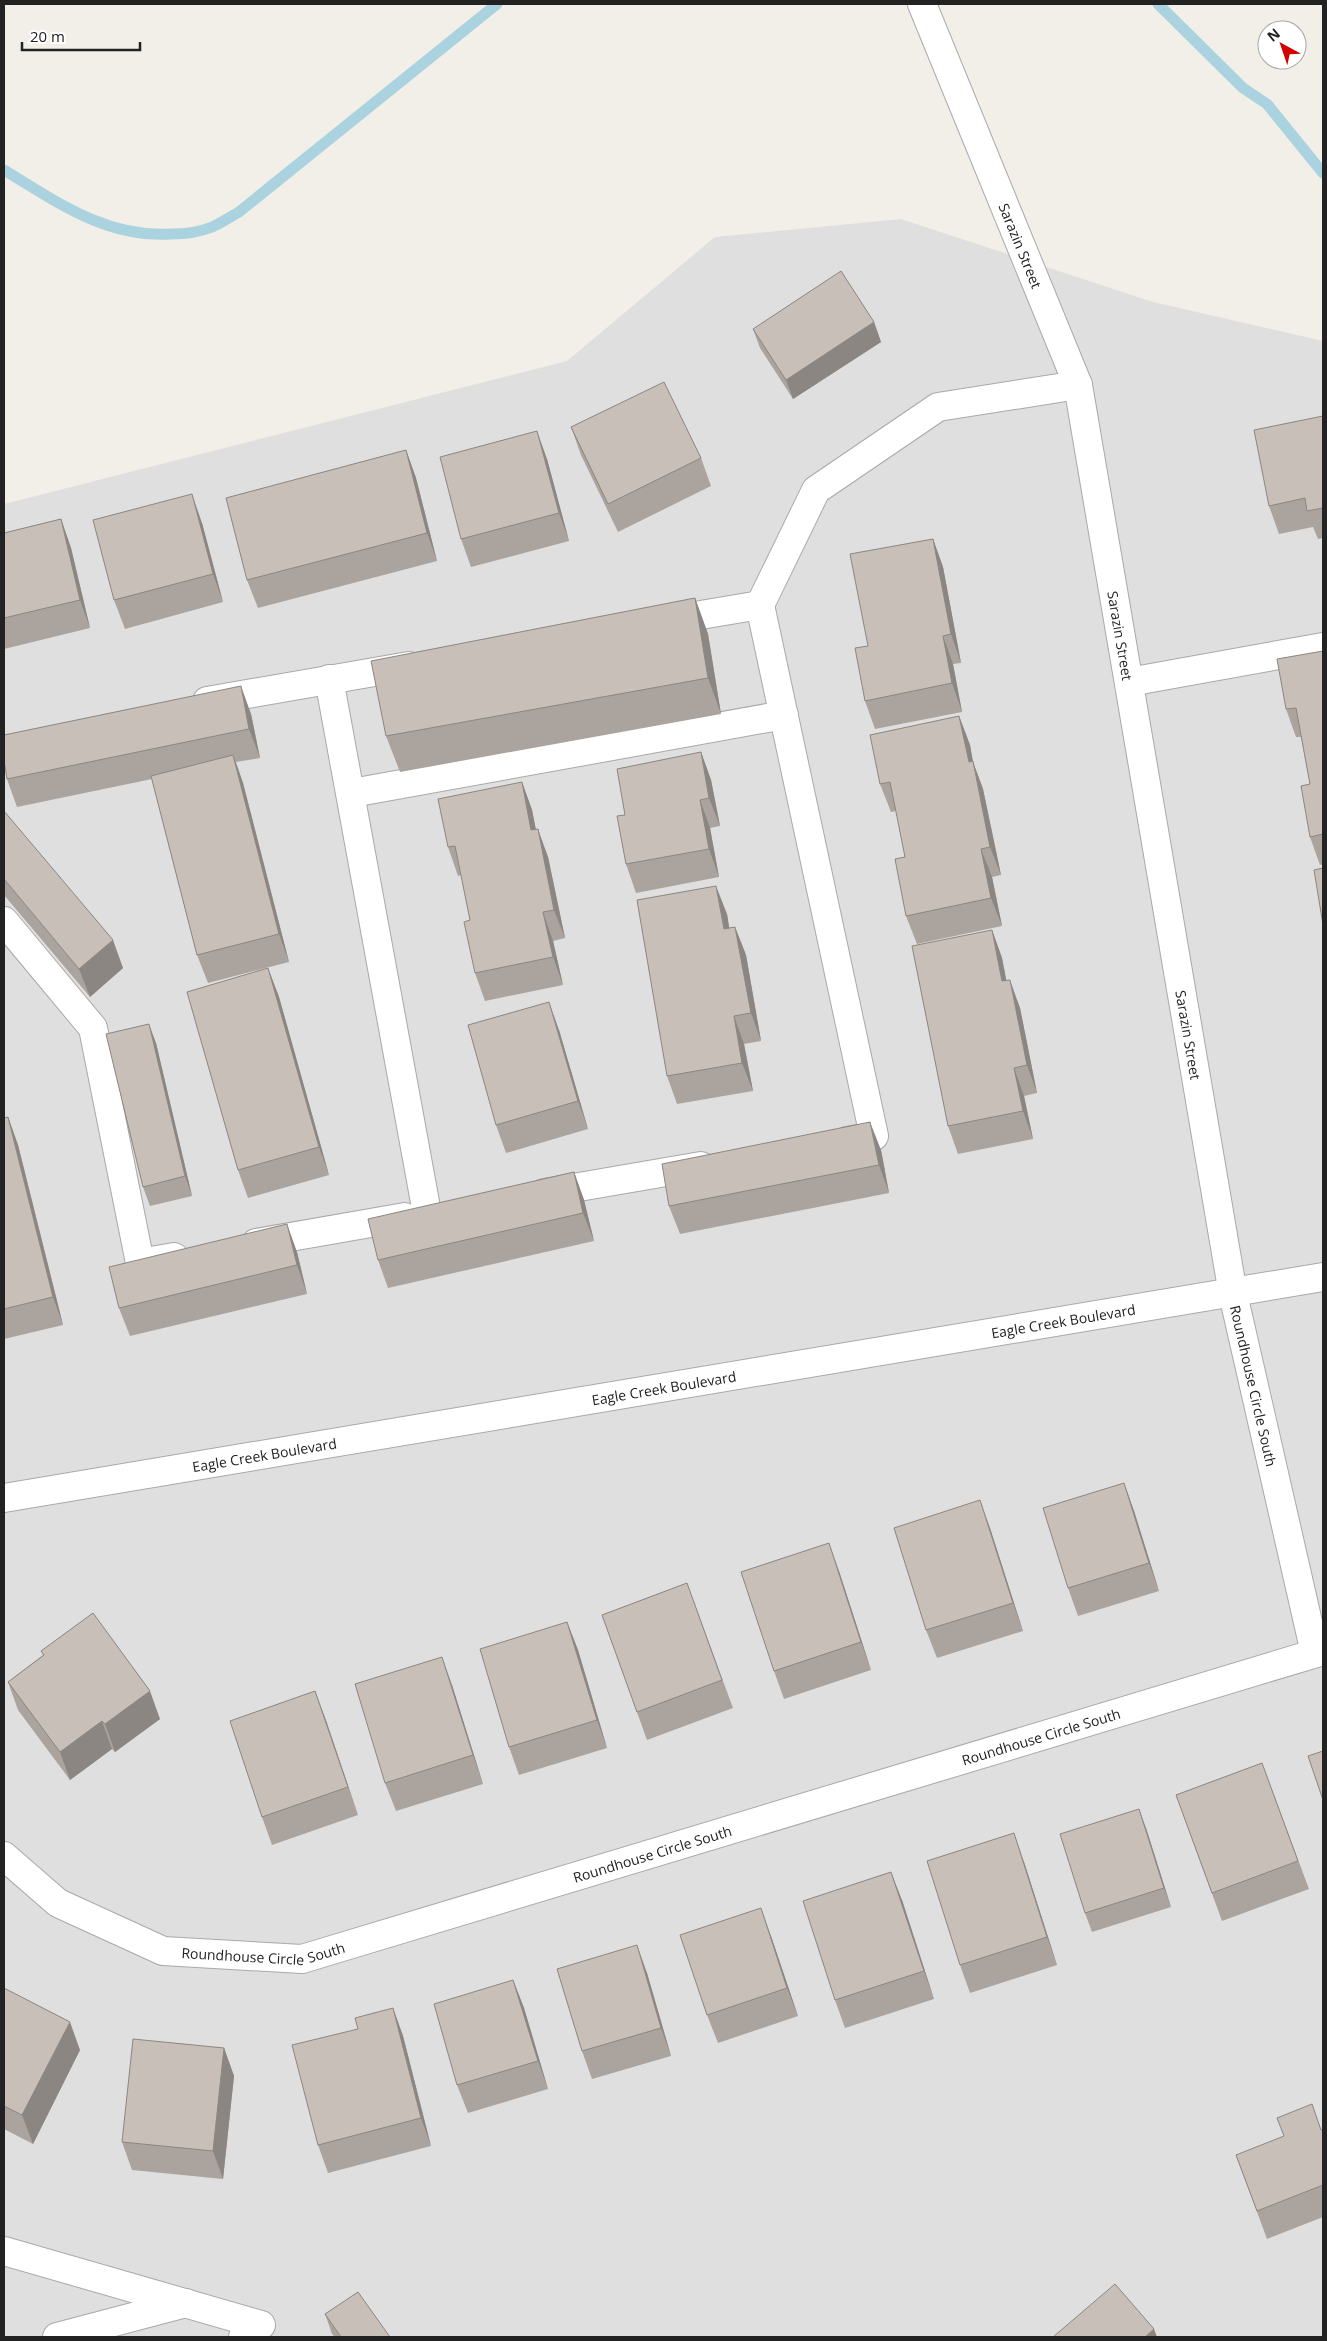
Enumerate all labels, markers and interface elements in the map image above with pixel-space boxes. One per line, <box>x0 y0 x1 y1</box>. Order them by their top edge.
scale bar <box>22 20 140 52</box>
north arrow <box>1257 20 1307 70</box>
text: N <box>1263 24 1284 46</box>
text: 20 m <box>30 26 65 46</box>
street label: Sarazin Street <box>995 200 1047 291</box>
street label: Sarazin Street <box>1104 589 1138 682</box>
street label: Sarazin Street <box>1172 989 1206 1081</box>
street label: Eagle Creek Boulevard <box>990 1299 1137 1342</box>
street label: Roundhouse Circle South <box>1226 1303 1282 1468</box>
street label: Eagle Creek Boulevard <box>590 1366 737 1409</box>
street label: Eagle Creek Boulevard <box>191 1433 338 1476</box>
street label: Roundhouse Circle South <box>959 1703 1122 1769</box>
street label: Roundhouse Circle South <box>571 1820 734 1886</box>
street label: Roundhouse Circle South <box>181 1937 347 1969</box>

